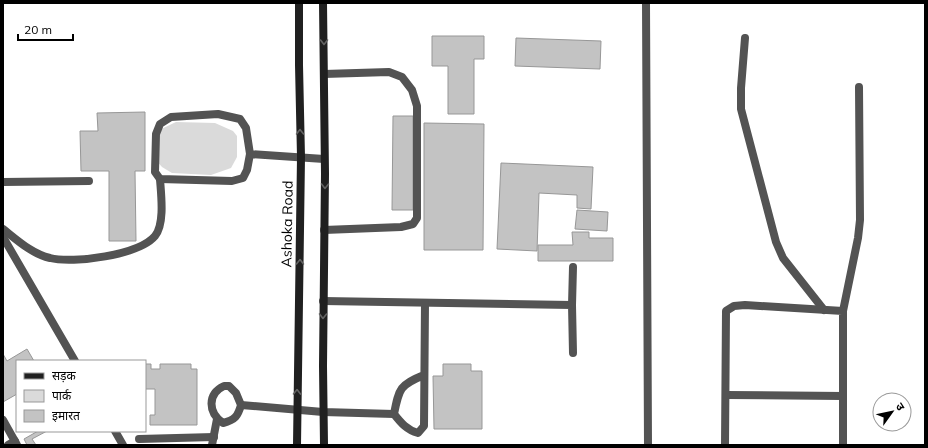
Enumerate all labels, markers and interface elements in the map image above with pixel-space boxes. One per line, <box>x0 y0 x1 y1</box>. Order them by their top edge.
scale bar <box>18 16 73 42</box>
text: 20 m <box>24 22 52 37</box>
one-way arrow <box>320 39 328 45</box>
one-way arrow <box>296 129 305 135</box>
street label: Ashoka Road <box>277 180 297 268</box>
one-way arrow <box>321 183 329 189</box>
one-way arrow <box>295 259 304 265</box>
one-way arrow <box>319 313 327 319</box>
legend <box>16 360 146 432</box>
text: सड़क <box>52 368 77 383</box>
text: पार्क <box>52 388 72 403</box>
one-way arrow <box>293 389 301 395</box>
north arrow <box>872 392 912 432</box>
text: उ <box>893 400 908 414</box>
text: इमारत <box>52 408 81 423</box>

